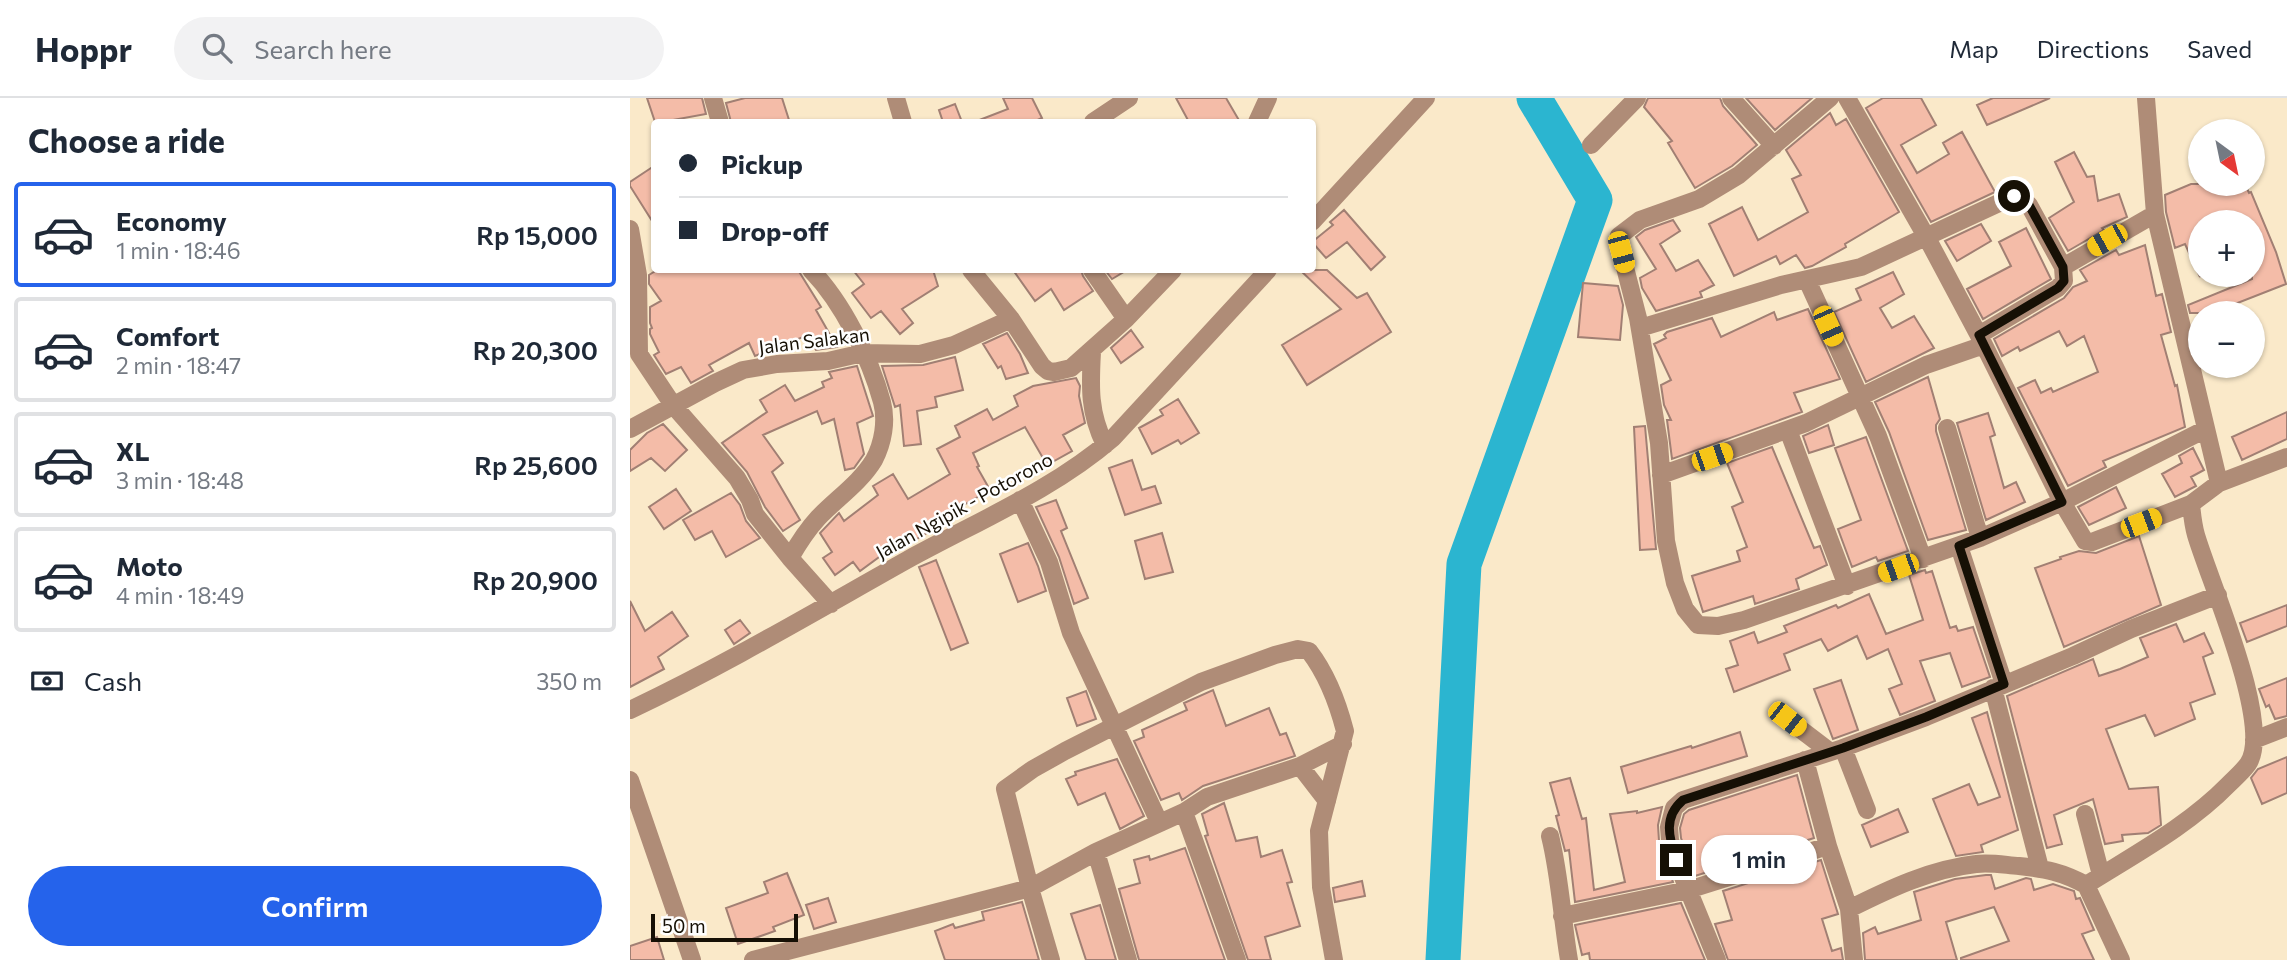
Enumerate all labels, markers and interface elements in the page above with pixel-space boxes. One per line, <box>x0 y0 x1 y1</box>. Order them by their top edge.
search box <box>174 17 664 80</box>
text: Hoppr <box>35 28 132 69</box>
icon: search <box>198 29 236 67</box>
text: Search here <box>254 33 392 64</box>
text: Map <box>1949 34 1999 63</box>
text: Directions <box>2037 34 2149 63</box>
text: Saved <box>2187 34 2252 63</box>
north arrow <box>2188 119 2264 196</box>
map controls <box>2188 119 2265 378</box>
text: Choose a ride <box>28 120 225 160</box>
text: Pickup <box>721 148 803 179</box>
route start <box>1998 180 2030 212</box>
icon: car <box>32 203 95 266</box>
text: Economy <box>116 205 227 236</box>
button: + <box>2188 210 2265 287</box>
text: Drop-off <box>721 215 828 246</box>
text: Rp 15,000 <box>476 219 598 250</box>
car <box>2084 221 2131 259</box>
car <box>1606 229 1637 275</box>
text: 1 min · 18:46 <box>116 236 241 264</box>
button: − <box>2188 301 2265 378</box>
car <box>1810 303 1847 349</box>
icon: car <box>32 318 95 381</box>
text: Comfort <box>116 320 219 351</box>
street label: Jalan Salakan <box>757 322 871 358</box>
text: Rp 20,300 <box>473 334 598 365</box>
text: 2 min · 18:47 <box>116 351 241 379</box>
icon: car <box>32 433 95 496</box>
text: XL <box>116 435 150 466</box>
car <box>1689 440 1736 474</box>
street label: Jalan Ngipik - Potorono <box>872 447 1056 563</box>
text: Rp 25,600 <box>474 449 598 480</box>
text: 3 min · 18:48 <box>116 466 244 494</box>
car <box>2118 506 2165 540</box>
icon: car <box>32 548 95 611</box>
text: Moto <box>116 550 183 581</box>
car <box>1875 551 1922 585</box>
text: Rp 20,900 <box>472 564 598 595</box>
text: 4 min · 18:49 <box>116 581 245 609</box>
icon: cash <box>28 662 66 700</box>
text: Cash <box>84 665 142 696</box>
text: 350 m <box>536 667 602 695</box>
car <box>1764 698 1811 740</box>
callout: 1 min <box>1700 836 1816 884</box>
route end <box>1660 844 1692 876</box>
text: 1 min <box>1732 845 1786 873</box>
button: Confirm <box>28 866 602 946</box>
scale bar <box>651 911 798 943</box>
text: 50 m <box>662 914 706 937</box>

